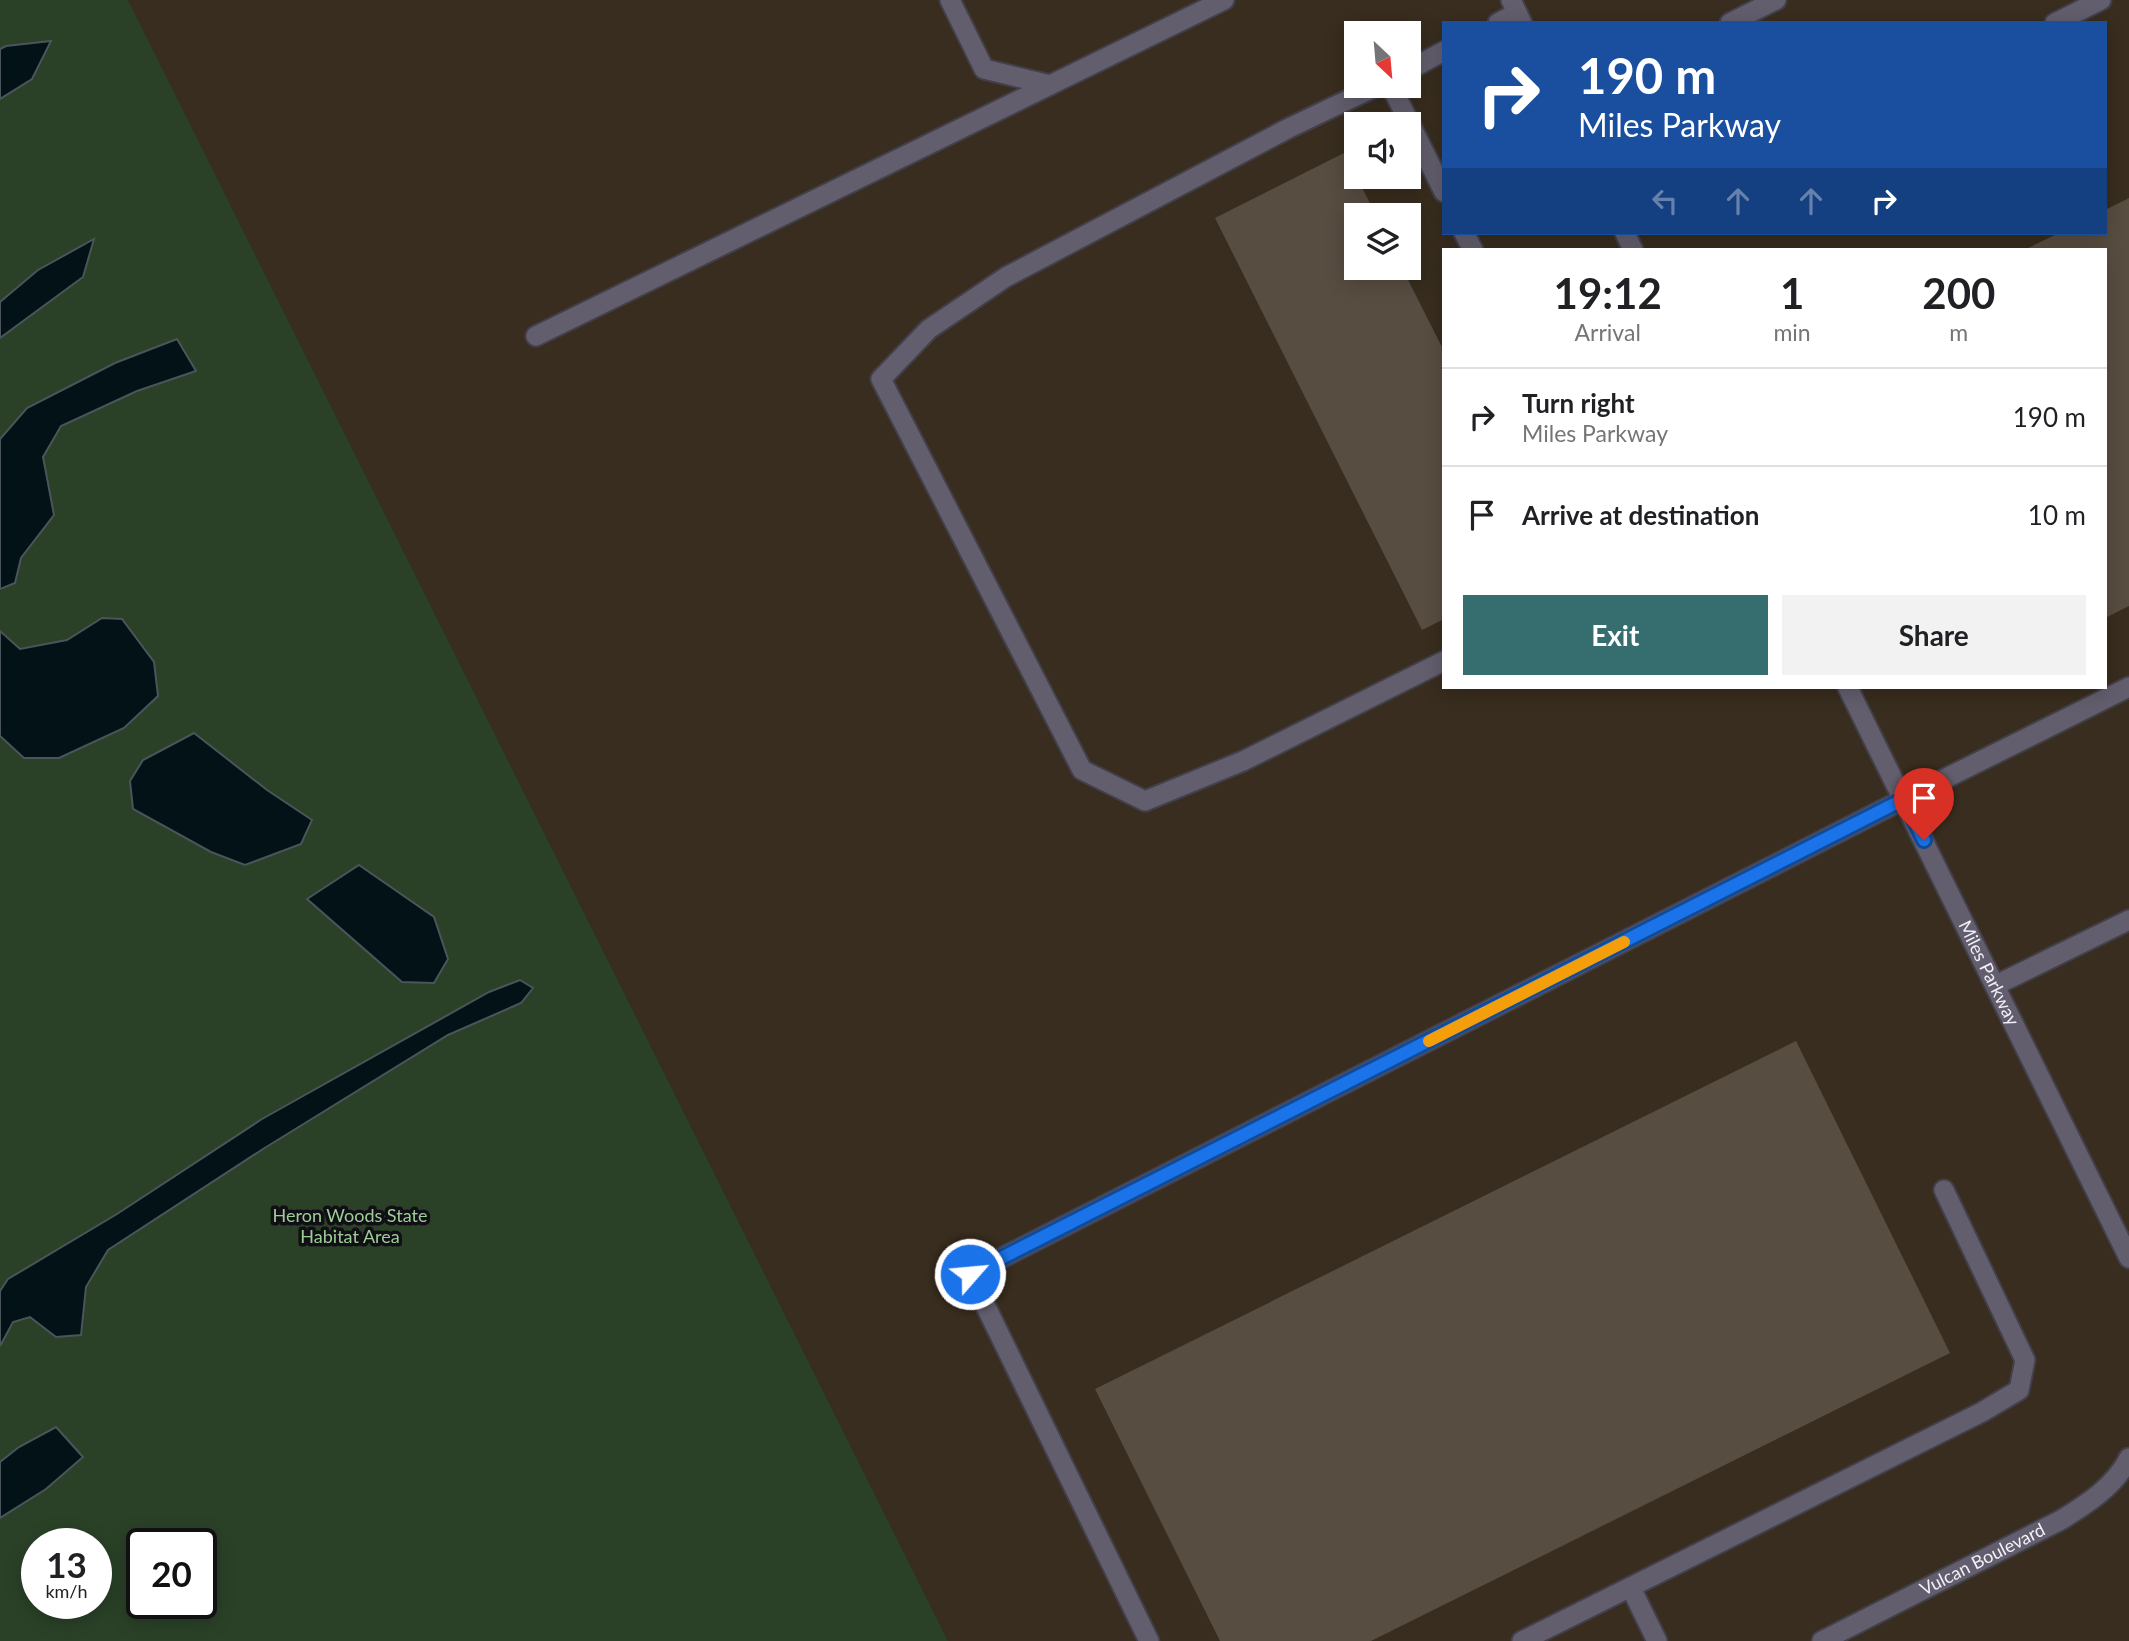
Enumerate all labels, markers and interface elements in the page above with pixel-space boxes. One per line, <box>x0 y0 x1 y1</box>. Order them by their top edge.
north arrow <box>1344 21 1421 98</box>
map controls <box>1344 21 1421 280</box>
text: 190 m <box>1578 46 1716 104</box>
icon: right <box>1463 49 1554 140</box>
text: Miles Parkway <box>1578 105 1781 144</box>
button: sound <box>1344 112 1421 189</box>
icon: left <box>1646 182 1684 220</box>
icon: ahead <box>1719 182 1757 220</box>
icon: ahead <box>1792 182 1830 220</box>
icon: right <box>1865 182 1903 220</box>
button: layers <box>1344 203 1421 280</box>
text: 19:12 <box>1554 268 1662 318</box>
text: 1 <box>1780 268 1804 318</box>
text: 200 <box>1922 268 1995 318</box>
text: Arrival <box>1575 318 1641 346</box>
text: min <box>1773 318 1811 346</box>
text: m <box>1949 318 1968 346</box>
text: Turn right <box>1522 387 1635 419</box>
icon: right <box>1463 398 1501 436</box>
text: 190 m <box>2013 401 2086 433</box>
text: Miles Parkway <box>1522 419 1668 447</box>
icon: arrive <box>1463 496 1501 534</box>
text: Arrive at destination <box>1522 499 1759 531</box>
text: 10 m <box>2028 499 2086 531</box>
button: Exit <box>1463 595 1768 675</box>
button: Share <box>1782 595 2086 675</box>
pin <box>1894 768 1954 840</box>
icon: arrive <box>1905 779 1943 817</box>
street label: Miles Parkway <box>1954 917 2025 1030</box>
park label: Heron Woods State Habitat Area <box>273 1204 427 1247</box>
position arrow <box>933 1237 1007 1311</box>
street label: Vulcan Boulevard <box>1916 1518 2048 1600</box>
speed limit sign: 20 <box>126 1528 217 1619</box>
text: 13 <box>46 1543 87 1585</box>
text: km/h <box>45 1580 88 1602</box>

